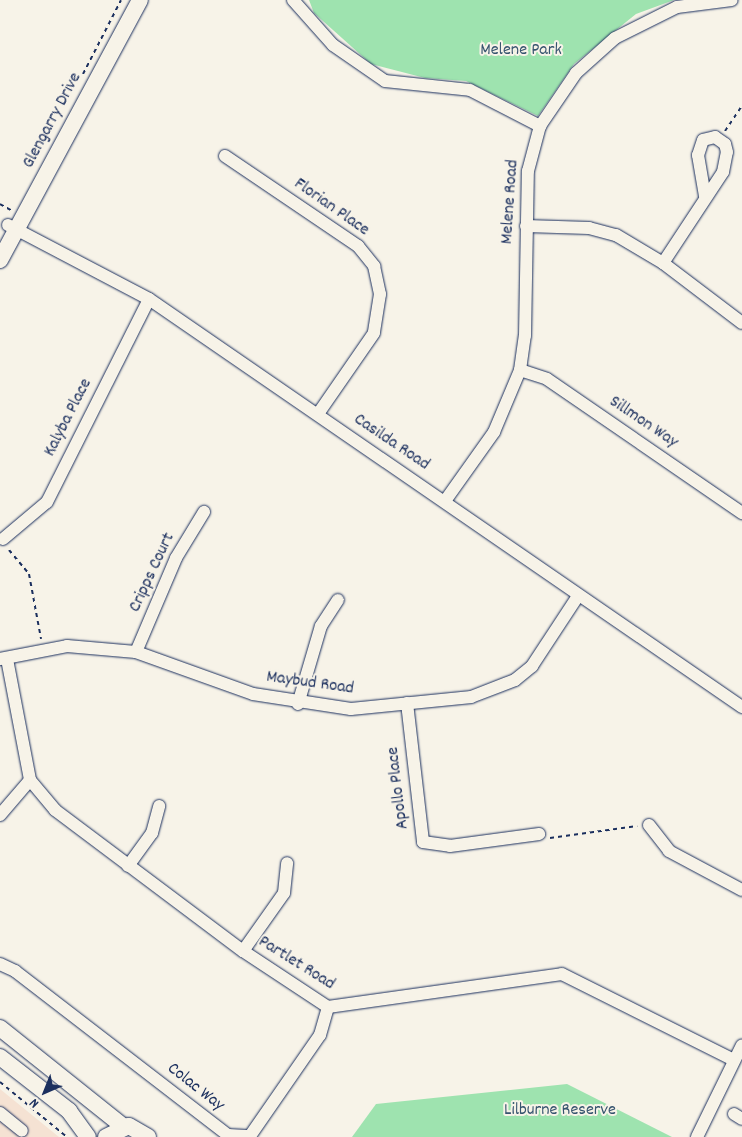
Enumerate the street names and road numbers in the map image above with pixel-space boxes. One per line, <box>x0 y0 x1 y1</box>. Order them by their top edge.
street label: Glengarry Drive <box>19 69 87 173</box>
street label: Melene Road <box>497 159 525 245</box>
street label: Florian Place <box>289 174 373 242</box>
street label: Kalyba Place <box>40 375 98 461</box>
street label: Sillmon Way <box>604 392 682 454</box>
street label: Casilda Road <box>349 410 433 476</box>
street label: Cripps Court <box>125 530 181 616</box>
street label: Maybud Road <box>265 667 355 701</box>
street label: Apollo Place <box>383 746 415 830</box>
street label: Partlet Road <box>254 932 338 996</box>
street label: Colac Way <box>162 1059 228 1117</box>

